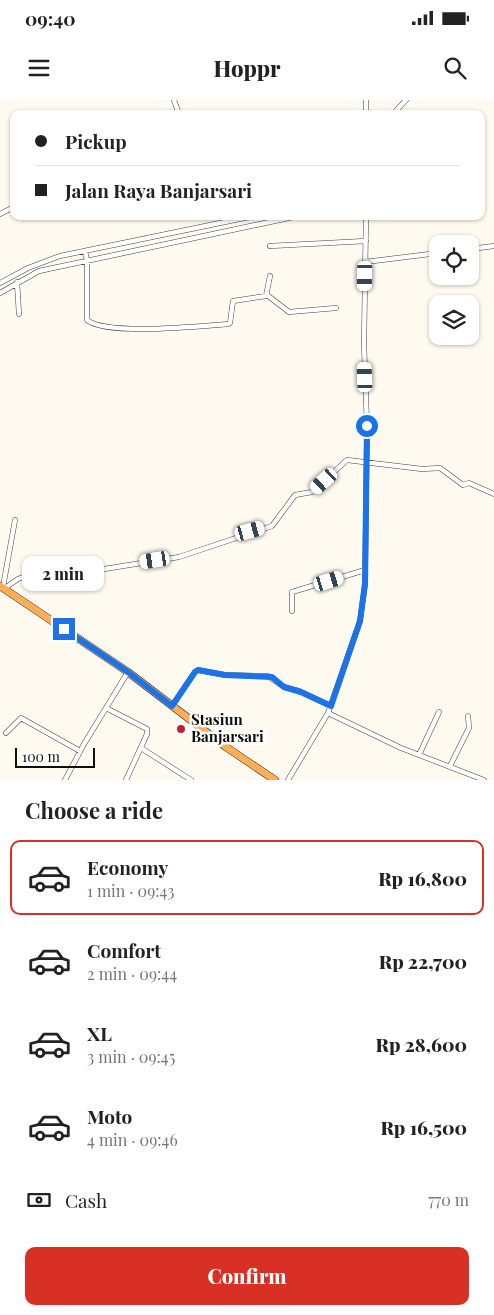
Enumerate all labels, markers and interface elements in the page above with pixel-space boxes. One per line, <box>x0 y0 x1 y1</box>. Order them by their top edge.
text: 09:40 <box>25 5 76 31</box>
text: Hoppr <box>213 53 281 83</box>
icon: menu <box>25 54 53 82</box>
icon: search <box>441 54 469 82</box>
text: Pickup <box>65 128 127 154</box>
text: Jalan Raya Banjarsari <box>65 177 252 203</box>
map controls <box>429 235 479 345</box>
button: locate <box>429 235 479 285</box>
car <box>357 261 372 291</box>
button: layers <box>429 295 479 345</box>
car <box>356 362 373 392</box>
route start <box>356 415 378 437</box>
car <box>307 465 340 497</box>
car <box>233 520 266 542</box>
car <box>139 550 170 570</box>
callout: 2 min <box>23 556 105 592</box>
text: 2 min <box>42 563 84 584</box>
car <box>312 569 345 593</box>
route end <box>53 618 75 640</box>
place label: Stasiun Banjarsari <box>191 709 264 746</box>
marker: Stasiun Banjarsari <box>175 723 187 735</box>
scale bar <box>15 745 95 768</box>
text: 100 m <box>22 747 60 766</box>
text: Choose a ride <box>25 795 163 825</box>
text: Economy <box>87 854 168 880</box>
icon: car <box>27 855 72 900</box>
text: Rp 16,800 <box>378 865 467 891</box>
text: 1 min · 09:43 <box>87 880 174 901</box>
text: Comfort <box>87 937 161 963</box>
icon: car <box>27 938 72 983</box>
text: Rp 22,700 <box>379 948 467 974</box>
text: 2 min · 09:44 <box>87 963 177 984</box>
text: XL <box>87 1020 112 1046</box>
icon: car <box>27 1021 72 1066</box>
text: Rp 28,600 <box>376 1031 467 1057</box>
text: 3 min · 09:45 <box>87 1046 175 1067</box>
text: Moto <box>87 1103 132 1129</box>
icon: car <box>27 1104 72 1149</box>
text: Rp 16,500 <box>380 1114 467 1140</box>
text: 4 min · 09:46 <box>87 1129 178 1150</box>
icon: cash <box>25 1186 53 1214</box>
text: Cash <box>65 1187 107 1213</box>
text: 770 m <box>428 1189 469 1210</box>
button: Confirm <box>25 1247 469 1305</box>

